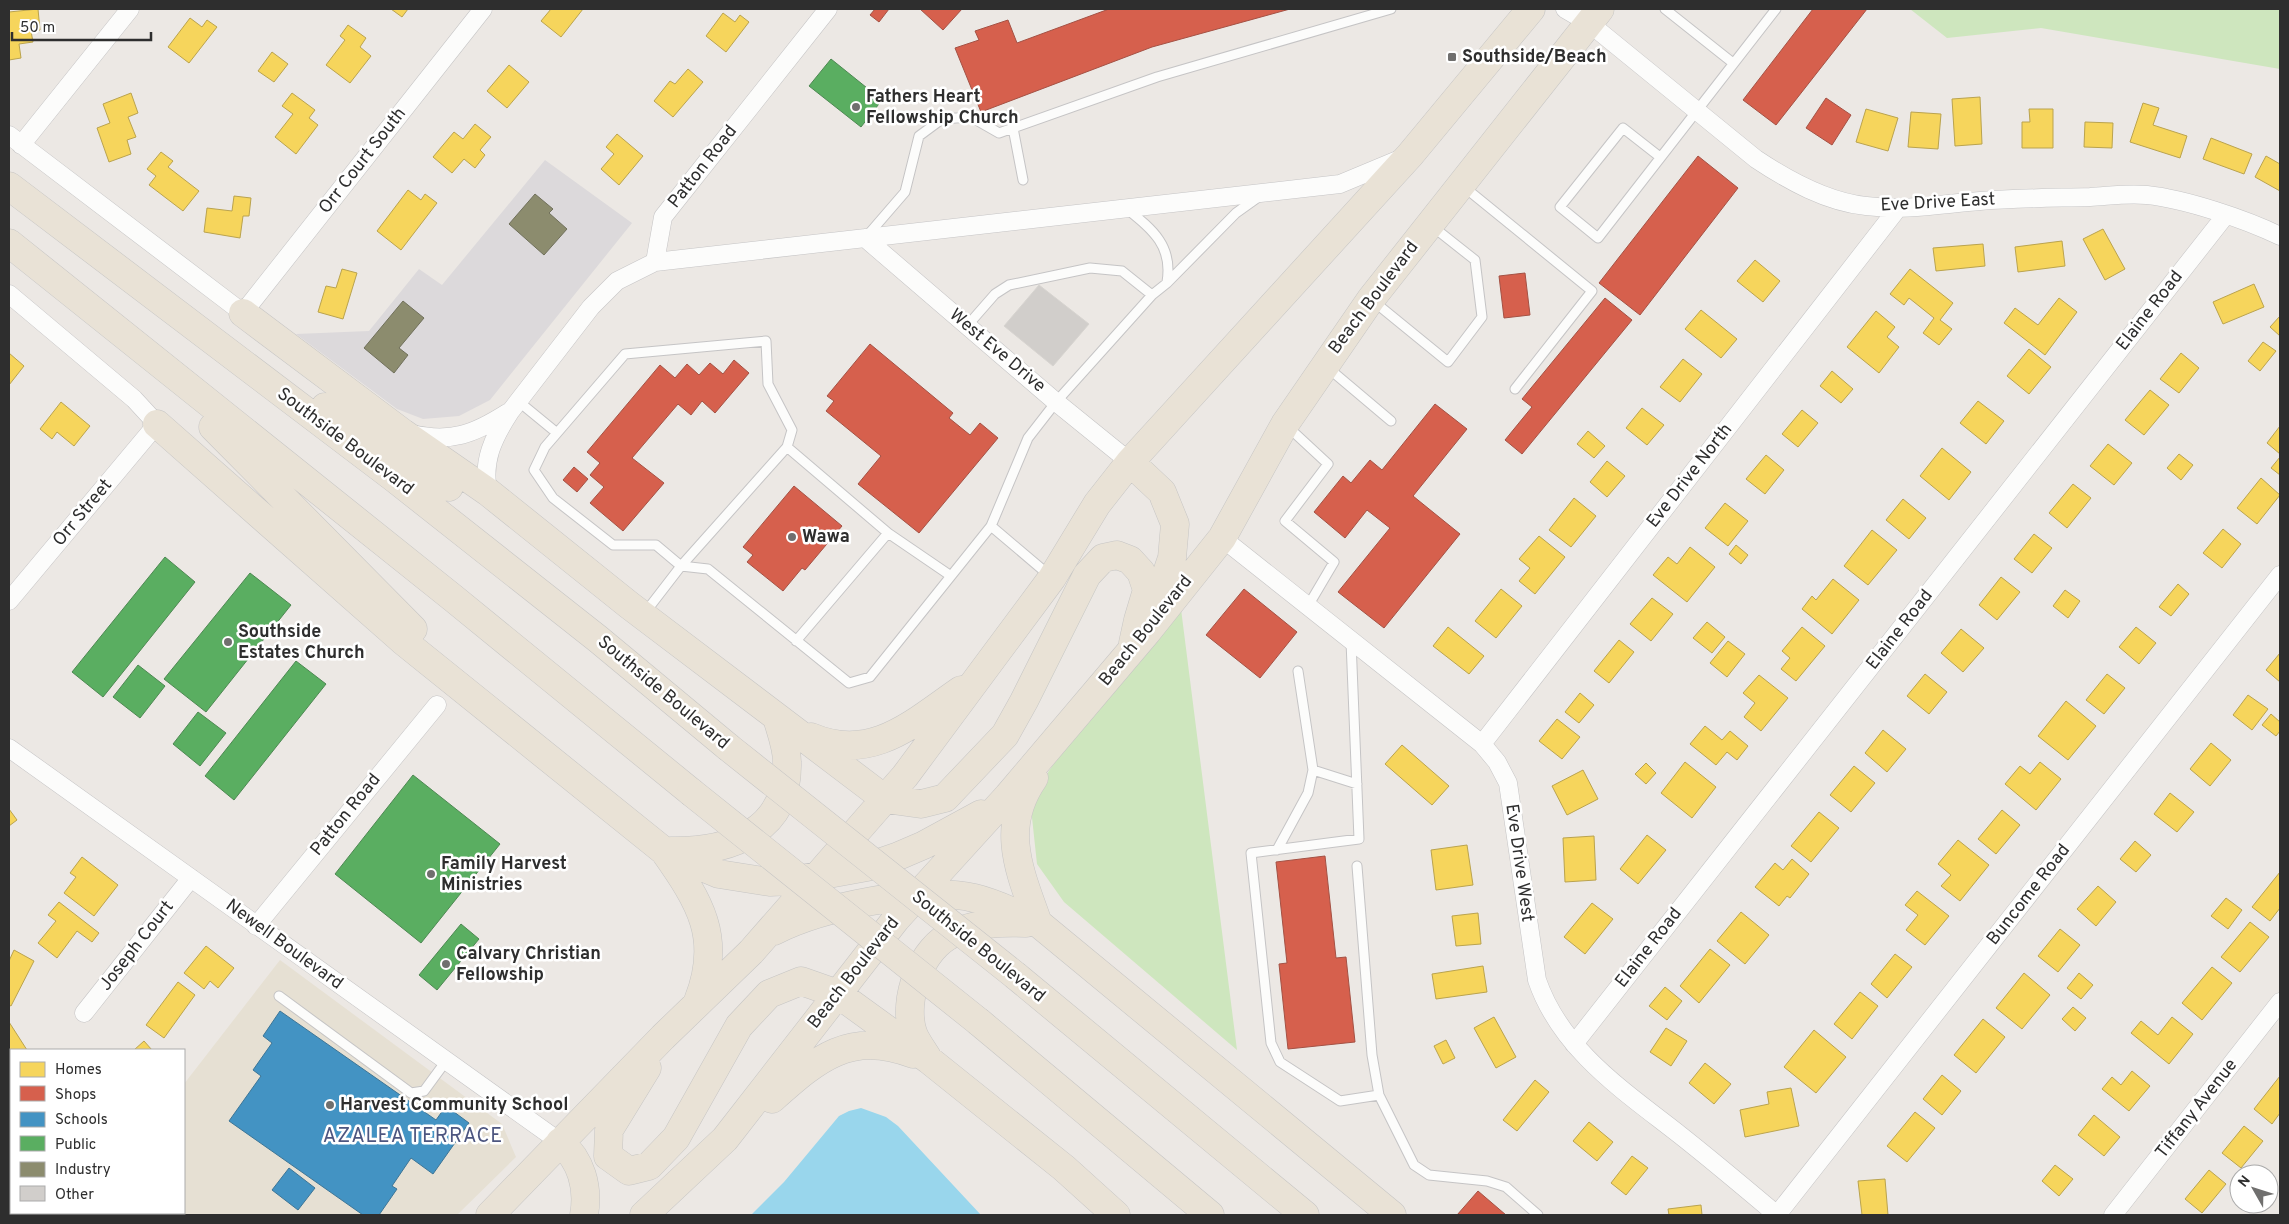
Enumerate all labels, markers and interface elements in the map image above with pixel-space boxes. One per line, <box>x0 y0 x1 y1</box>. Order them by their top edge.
scale bar <box>12 10 151 42</box>
text: 50 m <box>20 19 55 38</box>
place label: Southside/Beach <box>1462 46 1607 69</box>
marker: Southside/Beach <box>1446 51 1458 63</box>
place label: Fathers Heart Fellowship Church <box>866 86 1019 130</box>
marker: Fathers Heart Fellowship Church <box>850 101 862 113</box>
street label: Orr Court South <box>314 103 412 219</box>
street label: Patton Road <box>663 121 743 213</box>
street label: Eve Drive East <box>1880 189 1996 217</box>
street label: Beach Boulevard <box>1324 237 1424 359</box>
street label: Elaine Road <box>2112 266 2188 356</box>
street label: West Eve Drive <box>944 304 1050 398</box>
street label: Southside Boulevard <box>272 383 418 501</box>
street label: Eve Drive North <box>1642 419 1738 533</box>
street label: Orr Street <box>48 475 118 551</box>
place label: Wawa <box>802 526 850 549</box>
marker: Wawa <box>786 531 798 543</box>
street label: Beach Boulevard <box>1094 571 1198 691</box>
street label: Elaine Road <box>1862 585 1938 675</box>
place label: Southside Estates Church <box>238 621 365 665</box>
street label: Southside Boulevard <box>592 631 734 755</box>
marker: Southside Estates Church <box>222 636 234 648</box>
street label: Patton Road <box>306 769 386 861</box>
street label: Eve Drive West <box>1499 803 1539 923</box>
street label: Buncome Road <box>1982 840 2076 950</box>
place label: Family Harvest Ministries <box>441 853 567 897</box>
marker: Family Harvest Ministries <box>425 868 437 880</box>
street label: Southside Boulevard <box>906 886 1050 1008</box>
street label: Newell Boulevard <box>221 895 347 995</box>
street label: Joseph Court <box>95 896 179 996</box>
street label: Elaine Road <box>1611 903 1687 993</box>
street label: Beach Boulevard <box>803 912 905 1034</box>
place label: Calvary Christian Fellowship <box>456 943 601 987</box>
marker: Calvary Christian Fellowship <box>440 958 452 970</box>
legend <box>10 1049 185 1214</box>
street label: Tiffany Avenue <box>2151 1055 2243 1163</box>
text: Homes <box>55 1061 102 1080</box>
text: Shops <box>55 1086 96 1105</box>
place label: Harvest Community School <box>340 1094 569 1117</box>
marker: Harvest Community School <box>324 1099 336 1111</box>
text: Schools <box>55 1111 108 1130</box>
district label: AZALEA TERRACE <box>323 1124 503 1150</box>
text: Public <box>55 1136 96 1155</box>
text: Industry <box>55 1161 111 1180</box>
north arrow <box>2229 1164 2279 1214</box>
text: N <box>2235 1173 2255 1191</box>
text: Other <box>55 1186 94 1205</box>

